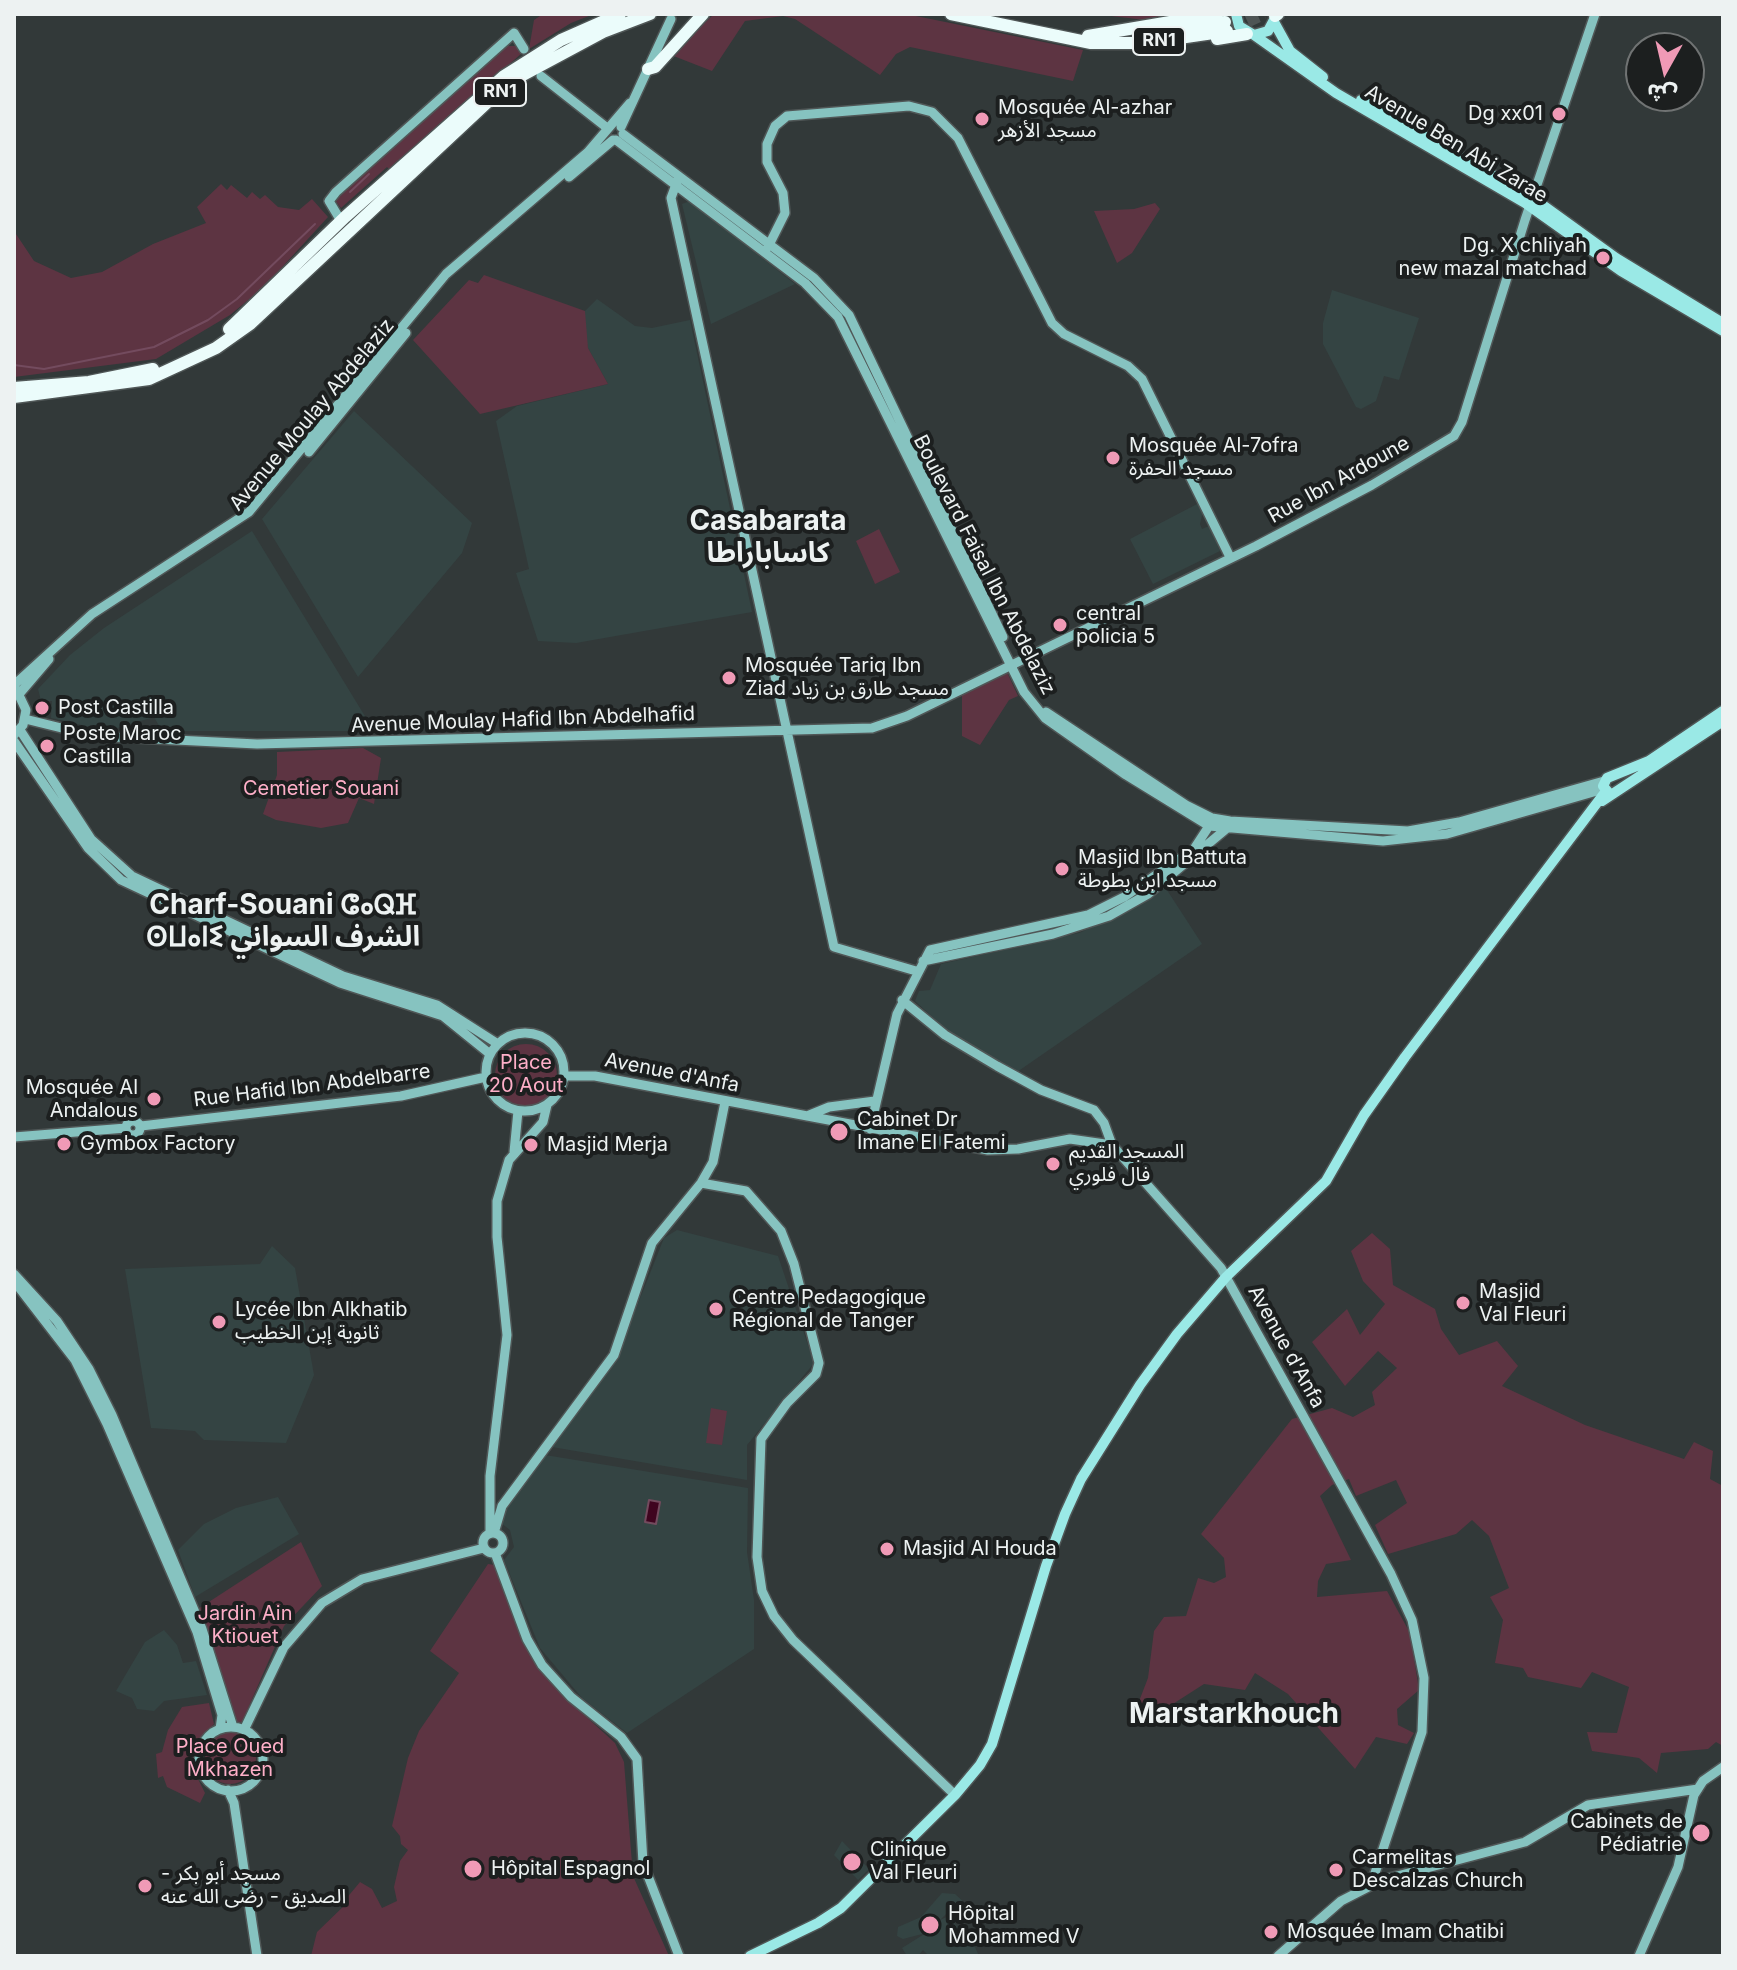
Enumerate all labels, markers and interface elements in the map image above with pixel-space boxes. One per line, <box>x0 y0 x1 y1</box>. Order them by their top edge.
road number: RN1 <box>1133 27 1185 55</box>
north arrow <box>1625 32 1705 112</box>
road number: RN1 <box>474 78 526 106</box>
text: ش <box>1645 79 1679 109</box>
street label: Avenue Ben Abi Zarae <box>1360 80 1552 208</box>
place label: Mosquée Al-azhar مسجد الأزهر <box>998 96 1172 143</box>
place label: Dg xx01 <box>1468 102 1543 126</box>
marker: Dg xx01 <box>1550 105 1568 123</box>
marker: Mosquée Al-azhar مسجد الأزهر <box>973 110 991 128</box>
place label: Dg. X chliyah new mazal matchad <box>1399 234 1587 281</box>
marker: Dg. X chliyah new mazal matchad <box>1594 249 1612 267</box>
street label: Avenue Moulay Abdelaziz <box>225 314 399 516</box>
street label: Boulevard Faisal Ibn Abdelaziz <box>908 431 1060 699</box>
street label: Rue Ibn Ardoune <box>1264 431 1414 529</box>
place label: Mosquée Al-7ofra مسجد الحفرة <box>1129 434 1298 481</box>
marker: Mosquée Al-7ofra مسجد الحفرة <box>1104 449 1122 467</box>
district label: Casabarata كاساباراطا <box>689 505 847 571</box>
place label: central policia 5 <box>1076 602 1155 649</box>
marker: central policia 5 <box>1051 616 1069 634</box>
place label: Mosquée Tariq Ibn Ziad مسجد طارق بن زياد <box>745 654 949 701</box>
marker: Mosquée Tariq Ibn Ziad مسجد طارق بن زياد <box>720 669 738 687</box>
place label: Post Castilla <box>58 696 174 720</box>
marker: Post Castilla <box>33 699 51 717</box>
street label: Avenue Moulay Hafid Ibn Abdelhafid <box>351 702 695 738</box>
place label: Poste Maroc Castilla <box>63 722 182 769</box>
marker: Poste Maroc Castilla <box>38 737 56 755</box>
park label: Cemetier Souani <box>243 777 399 801</box>
place label: Masjid Ibn Battuta مسجد ابن بطوطة <box>1078 846 1247 893</box>
marker: Masjid Ibn Battuta مسجد ابن بطوطة <box>1053 860 1071 878</box>
district label: Charf-Souani ⵛⴰⵕⴼ ⵙⵡⴰⵏⵉ الشرف السواني <box>146 889 420 955</box>
street label: Avenue d'Anfa <box>603 1048 741 1098</box>
park label: Place 20 Aout <box>489 1051 563 1098</box>
street label: Rue Hafid Ibn Abdelbarre <box>192 1060 432 1112</box>
place label: Mosquée Al Andalous <box>26 1076 138 1123</box>
marker: Mosquée Al Andalous <box>145 1090 163 1108</box>
place label: Cabinet Dr Imane El Fatemi <box>857 1108 1006 1155</box>
marker: Cabinet Dr Imane El Fatemi <box>828 1121 850 1143</box>
place label: Gymbox Factory <box>80 1132 235 1156</box>
place label: Masjid Merja <box>547 1133 668 1157</box>
marker: Gymbox Factory <box>55 1135 73 1153</box>
marker: Masjid Merja <box>522 1136 540 1154</box>
place label: المسجد القديم فال فلوري <box>1069 1140 1184 1187</box>
marker: المسجد القديم فال فلوري <box>1044 1155 1062 1173</box>
place label: Masjid Val Fleuri <box>1479 1280 1566 1327</box>
street label: Avenue d'Anfa <box>1242 1282 1330 1412</box>
place label: Centre Pedagogique Régional de Tanger <box>732 1286 926 1333</box>
marker: Masjid Val Fleuri <box>1454 1294 1472 1312</box>
place label: Lycée Ibn Alkhatib ثانوية إبن الخطيب <box>235 1298 408 1345</box>
marker: Centre Pedagogique Régional de Tanger <box>707 1300 725 1318</box>
marker: Lycée Ibn Alkhatib ثانوية إبن الخطيب <box>210 1313 228 1331</box>
place label: Masjid Al Houda <box>903 1537 1057 1561</box>
marker: Masjid Al Houda <box>878 1540 896 1558</box>
park label: Jardin Ain Ktiouet <box>198 1602 292 1649</box>
district label: Marstarkhouch <box>1129 1698 1339 1732</box>
park label: Place Oued Mkhazen <box>176 1735 284 1782</box>
place label: Cabinets de Pédiatrie <box>1570 1810 1683 1857</box>
marker: Cabinets de Pédiatrie <box>1690 1822 1712 1844</box>
place label: Clinique Val Fleuri <box>870 1838 957 1885</box>
place label: Carmelitas Descalzas Church <box>1352 1846 1524 1893</box>
marker: Clinique Val Fleuri <box>841 1851 863 1873</box>
place label: Hôpital Espagnol <box>491 1857 650 1881</box>
marker: Hôpital Espagnol <box>462 1858 484 1880</box>
marker: Carmelitas Descalzas Church <box>1327 1861 1345 1879</box>
place label: - مسجد أبو بكر الصديق - رضى الله عنه <box>161 1862 346 1909</box>
marker: - مسجد أبو بكر الصديق - رضى الله عنه <box>136 1877 154 1895</box>
place label: Hôpital Mohammed V <box>948 1902 1079 1949</box>
marker: Hôpital Mohammed V <box>919 1914 941 1936</box>
place label: Mosquée Imam Chatibi <box>1287 1920 1504 1944</box>
marker: Mosquée Imam Chatibi <box>1262 1923 1280 1941</box>

